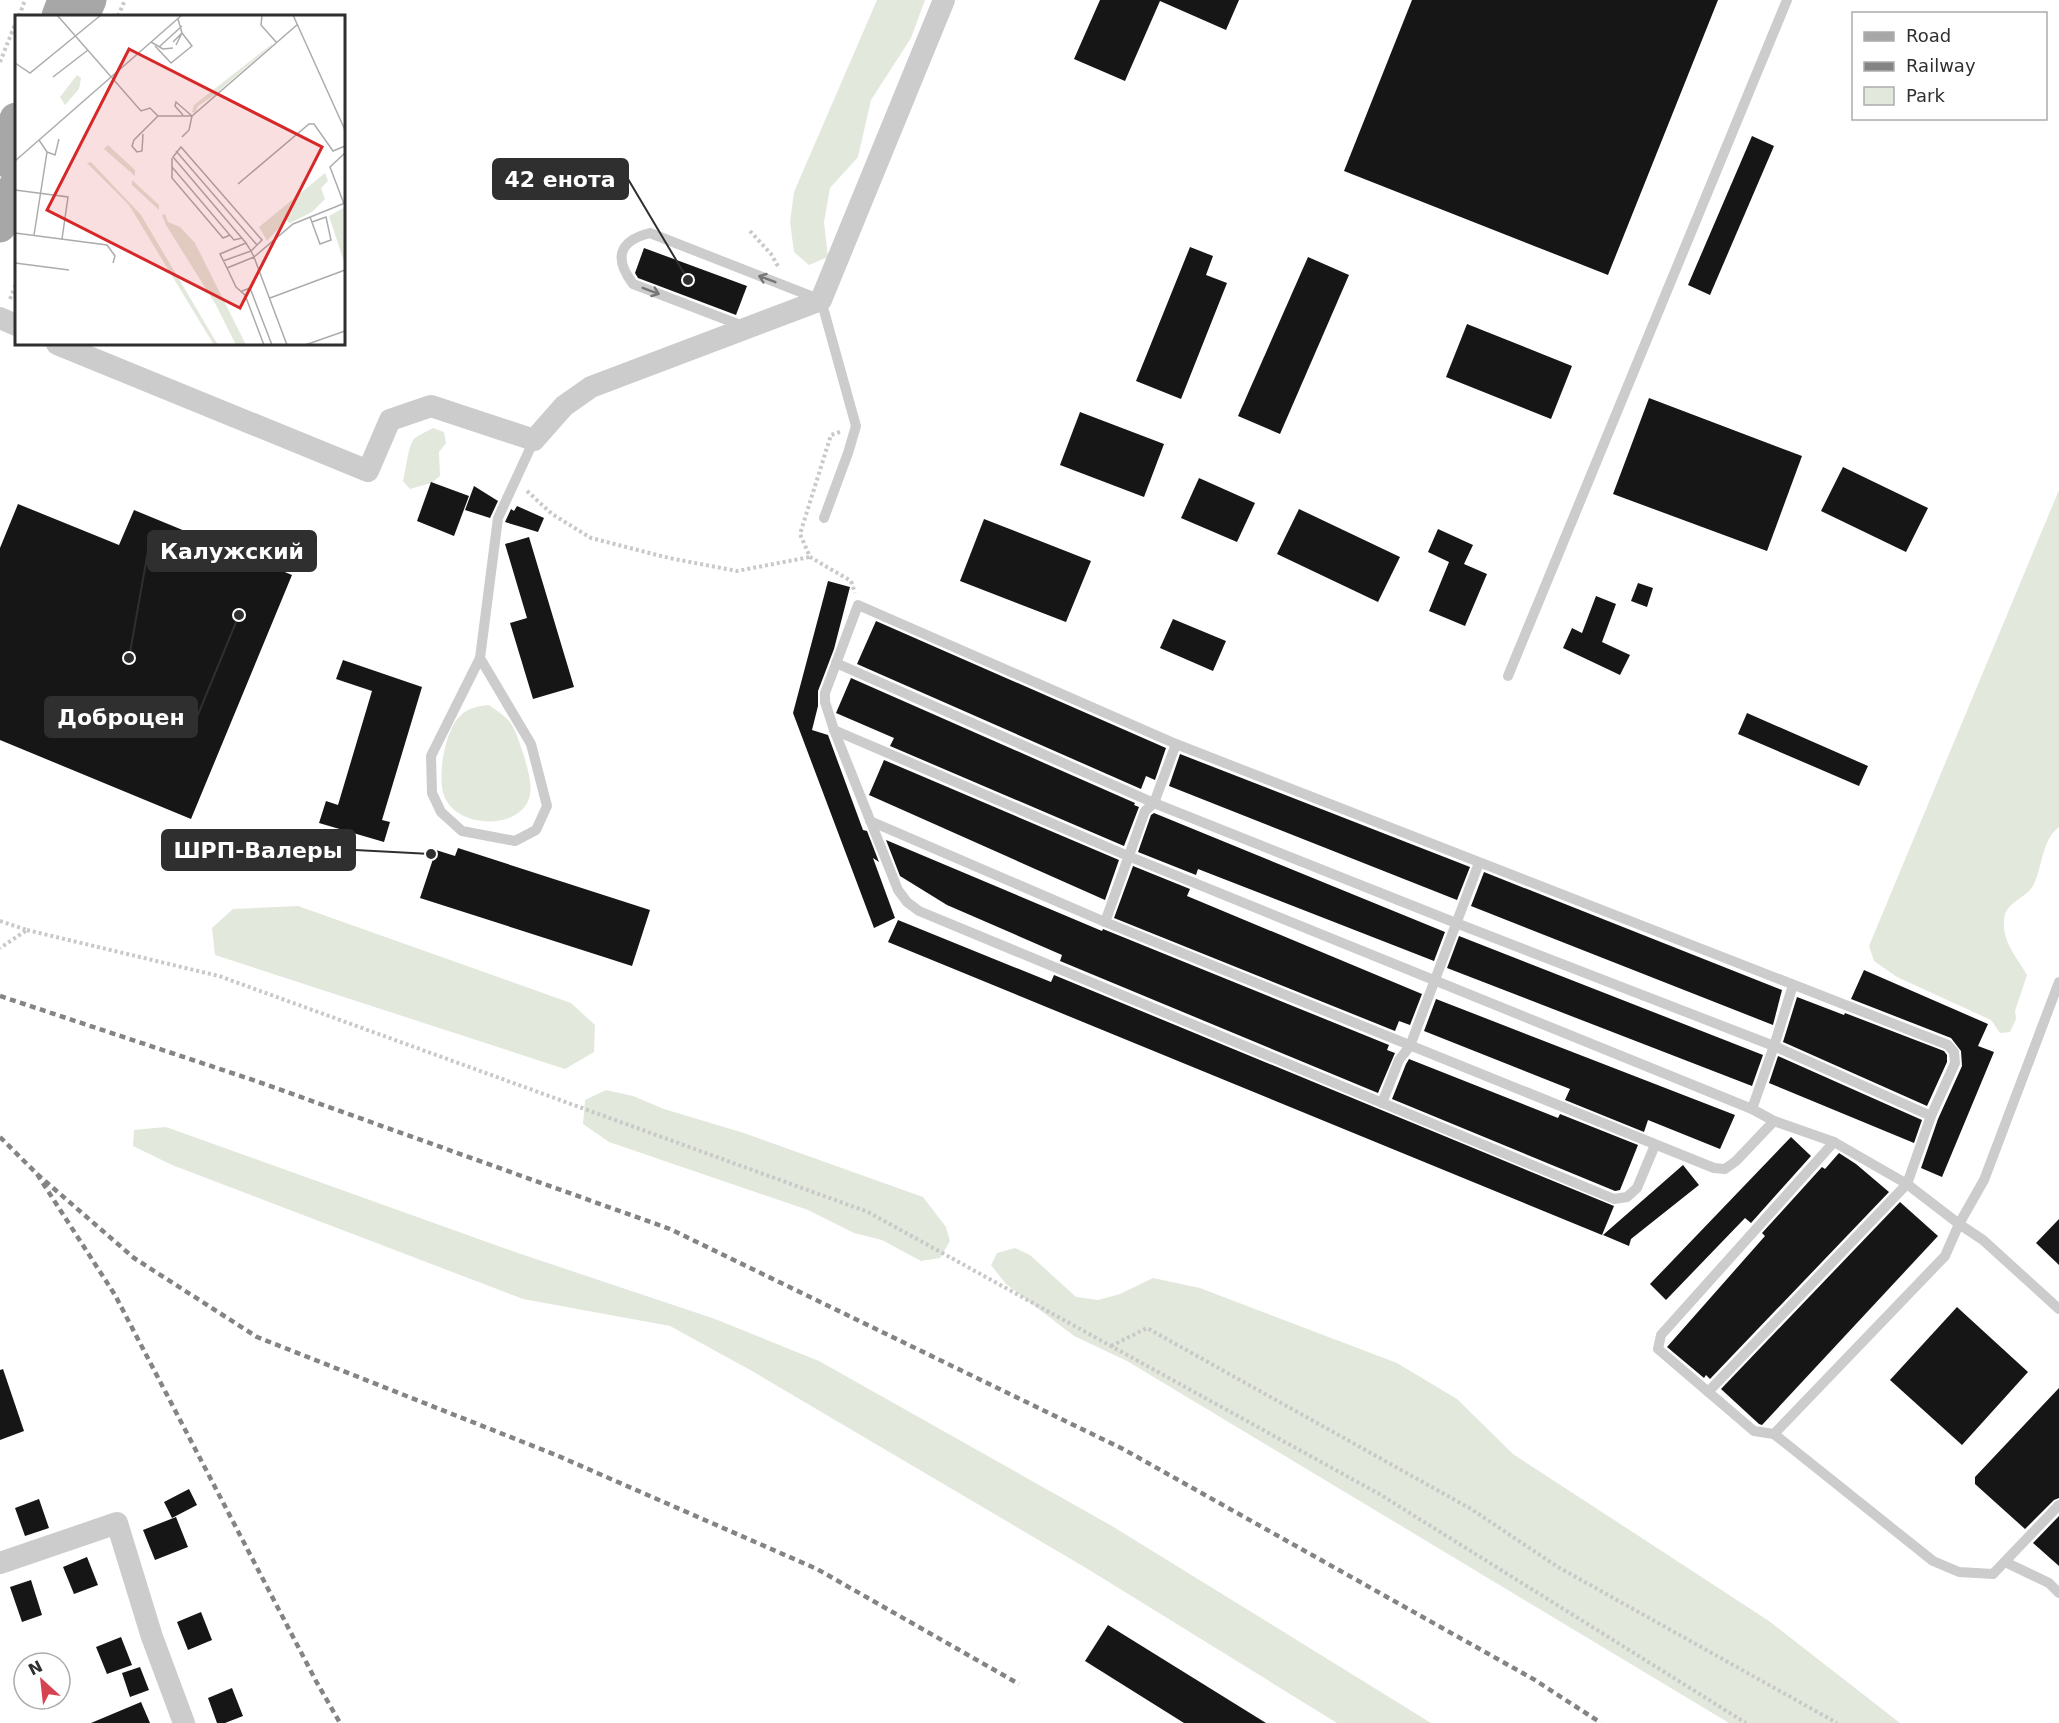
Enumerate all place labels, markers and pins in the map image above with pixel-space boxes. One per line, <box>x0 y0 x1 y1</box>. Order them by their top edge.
callout: 42 енота <box>493 159 628 199</box>
callout: Калужский <box>148 531 316 571</box>
callout: Доброцен <box>45 697 197 737</box>
callout: ШРП-Валеры <box>162 830 355 870</box>

